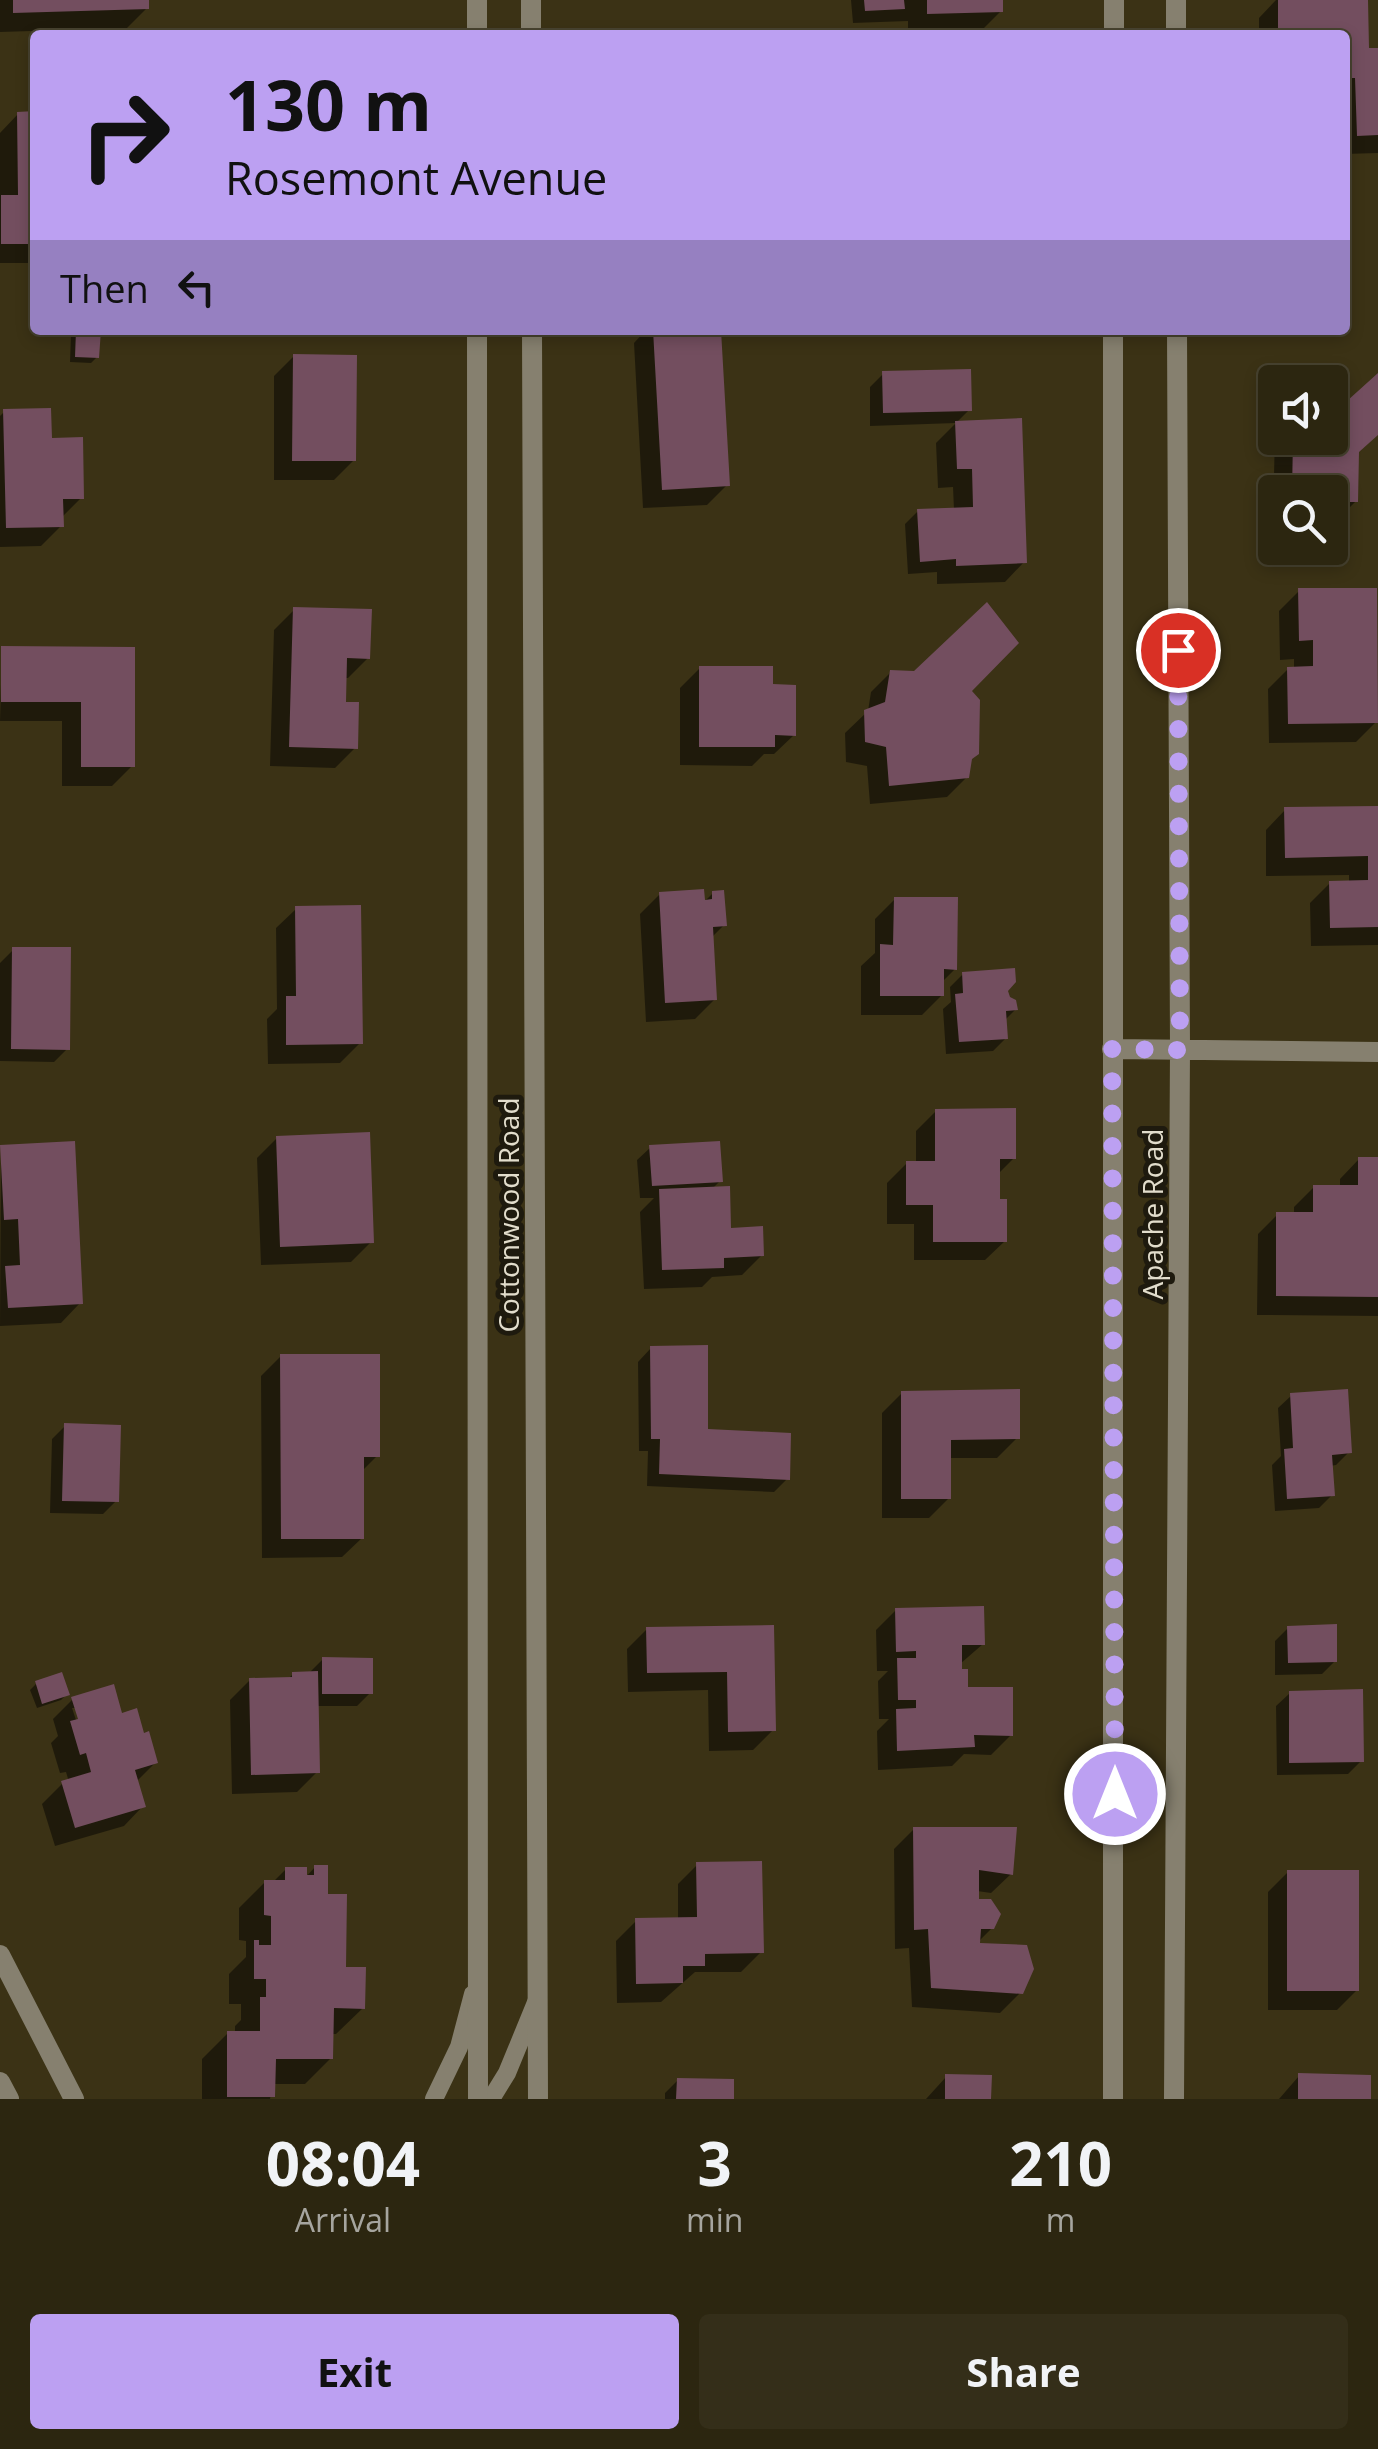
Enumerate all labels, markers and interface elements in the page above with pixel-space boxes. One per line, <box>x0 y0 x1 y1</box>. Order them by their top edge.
text: 130 m <box>225 56 432 152</box>
icon: right <box>60 70 190 200</box>
text: Rosemont Avenue <box>225 147 607 208</box>
icon: left <box>169 260 224 315</box>
text: Then <box>60 262 149 314</box>
map controls <box>1258 365 1348 565</box>
button: sound <box>1258 365 1348 455</box>
button: search <box>1258 475 1348 565</box>
pin <box>1136 608 1221 693</box>
icon: arrive <box>1151 623 1206 678</box>
street label: Cottonwood Road <box>489 1097 527 1333</box>
street label: Apache Road <box>1133 1129 1171 1299</box>
position arrow <box>1063 1742 1167 1846</box>
text: 08:04 <box>266 2122 420 2204</box>
text: 3 <box>698 2122 732 2204</box>
text: 210 <box>1009 2122 1112 2204</box>
text: Arrival <box>295 2198 391 2241</box>
text: min <box>686 2198 743 2241</box>
text: m <box>1046 2198 1075 2241</box>
button: Exit <box>30 2314 679 2429</box>
button: Share <box>699 2314 1348 2429</box>

